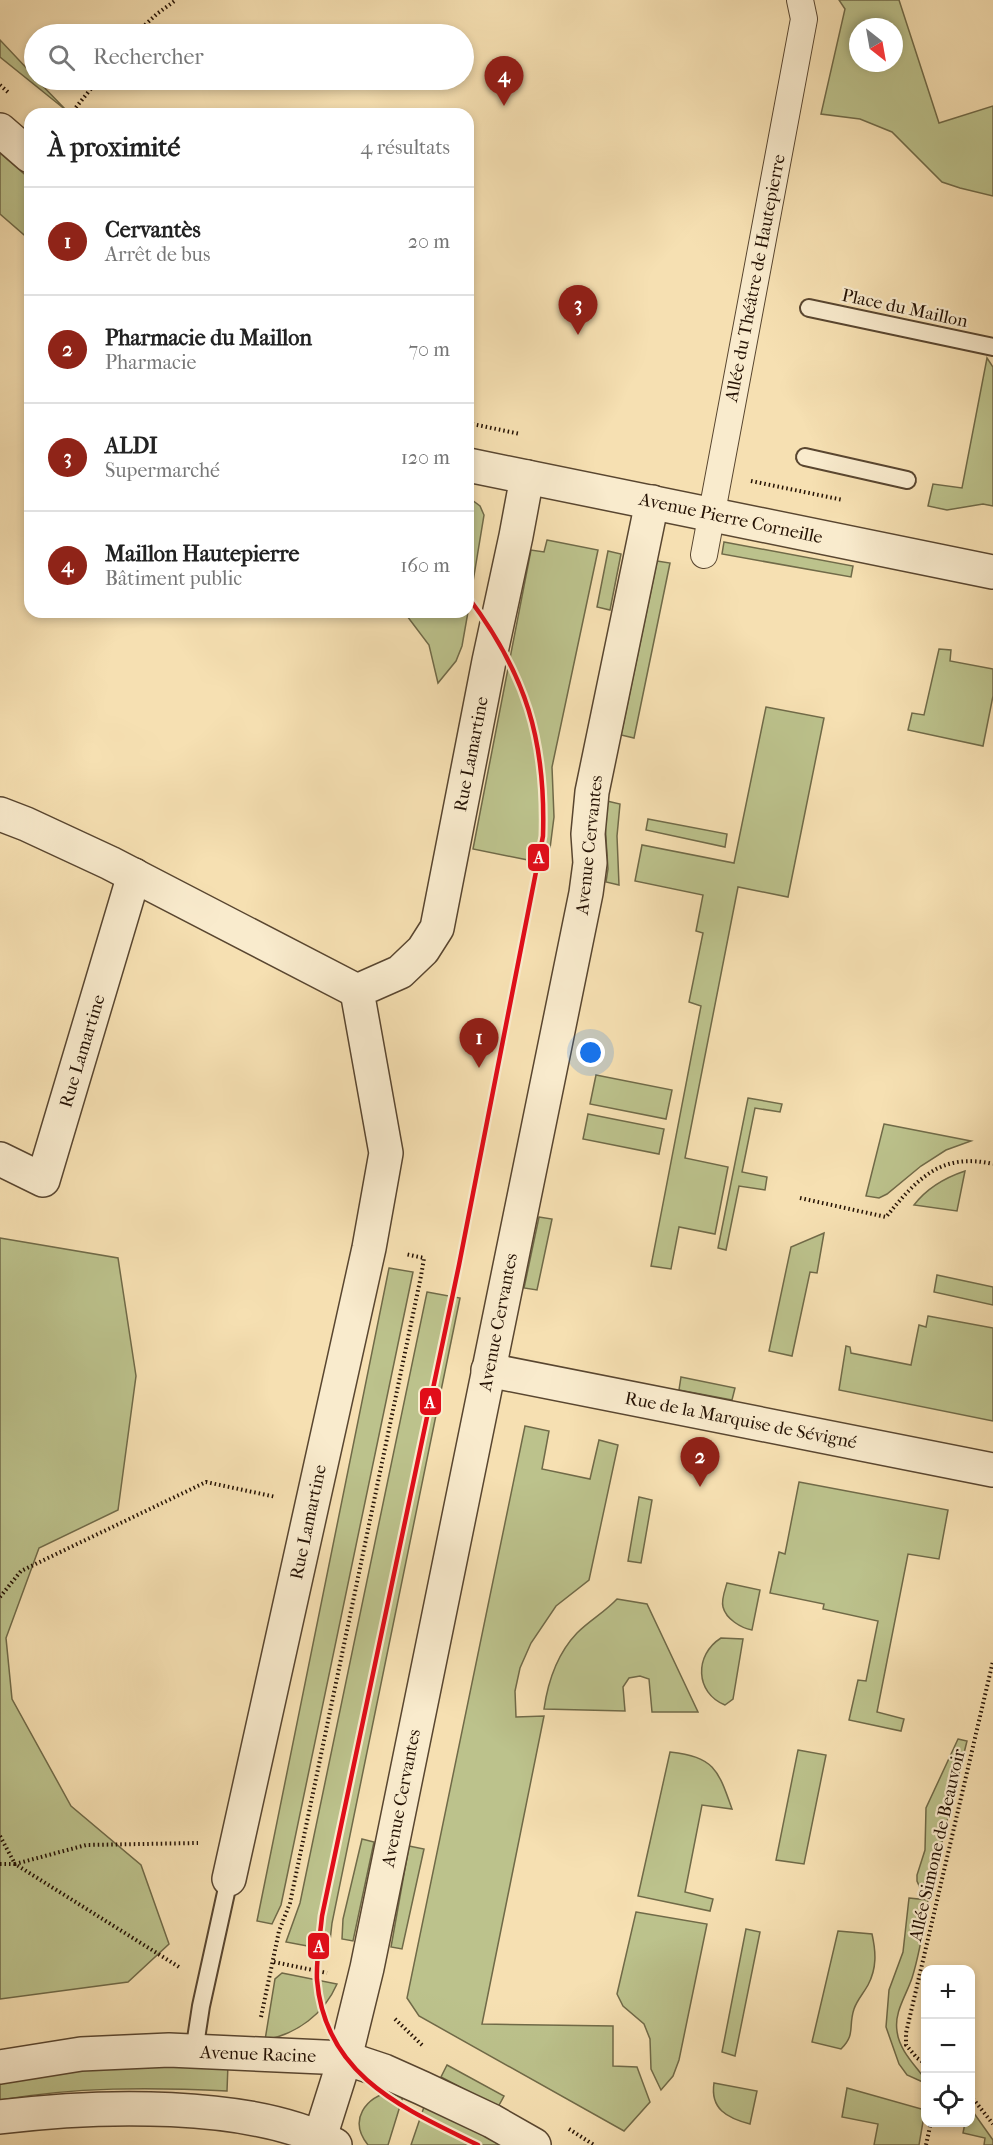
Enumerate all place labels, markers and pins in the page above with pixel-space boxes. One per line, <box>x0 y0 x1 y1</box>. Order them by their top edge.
pin: 4 <box>484 57 524 106</box>
pin: 3 <box>558 286 598 335</box>
pin: 1 <box>460 1018 498 1068</box>
pin: 2 <box>680 1438 720 1487</box>

